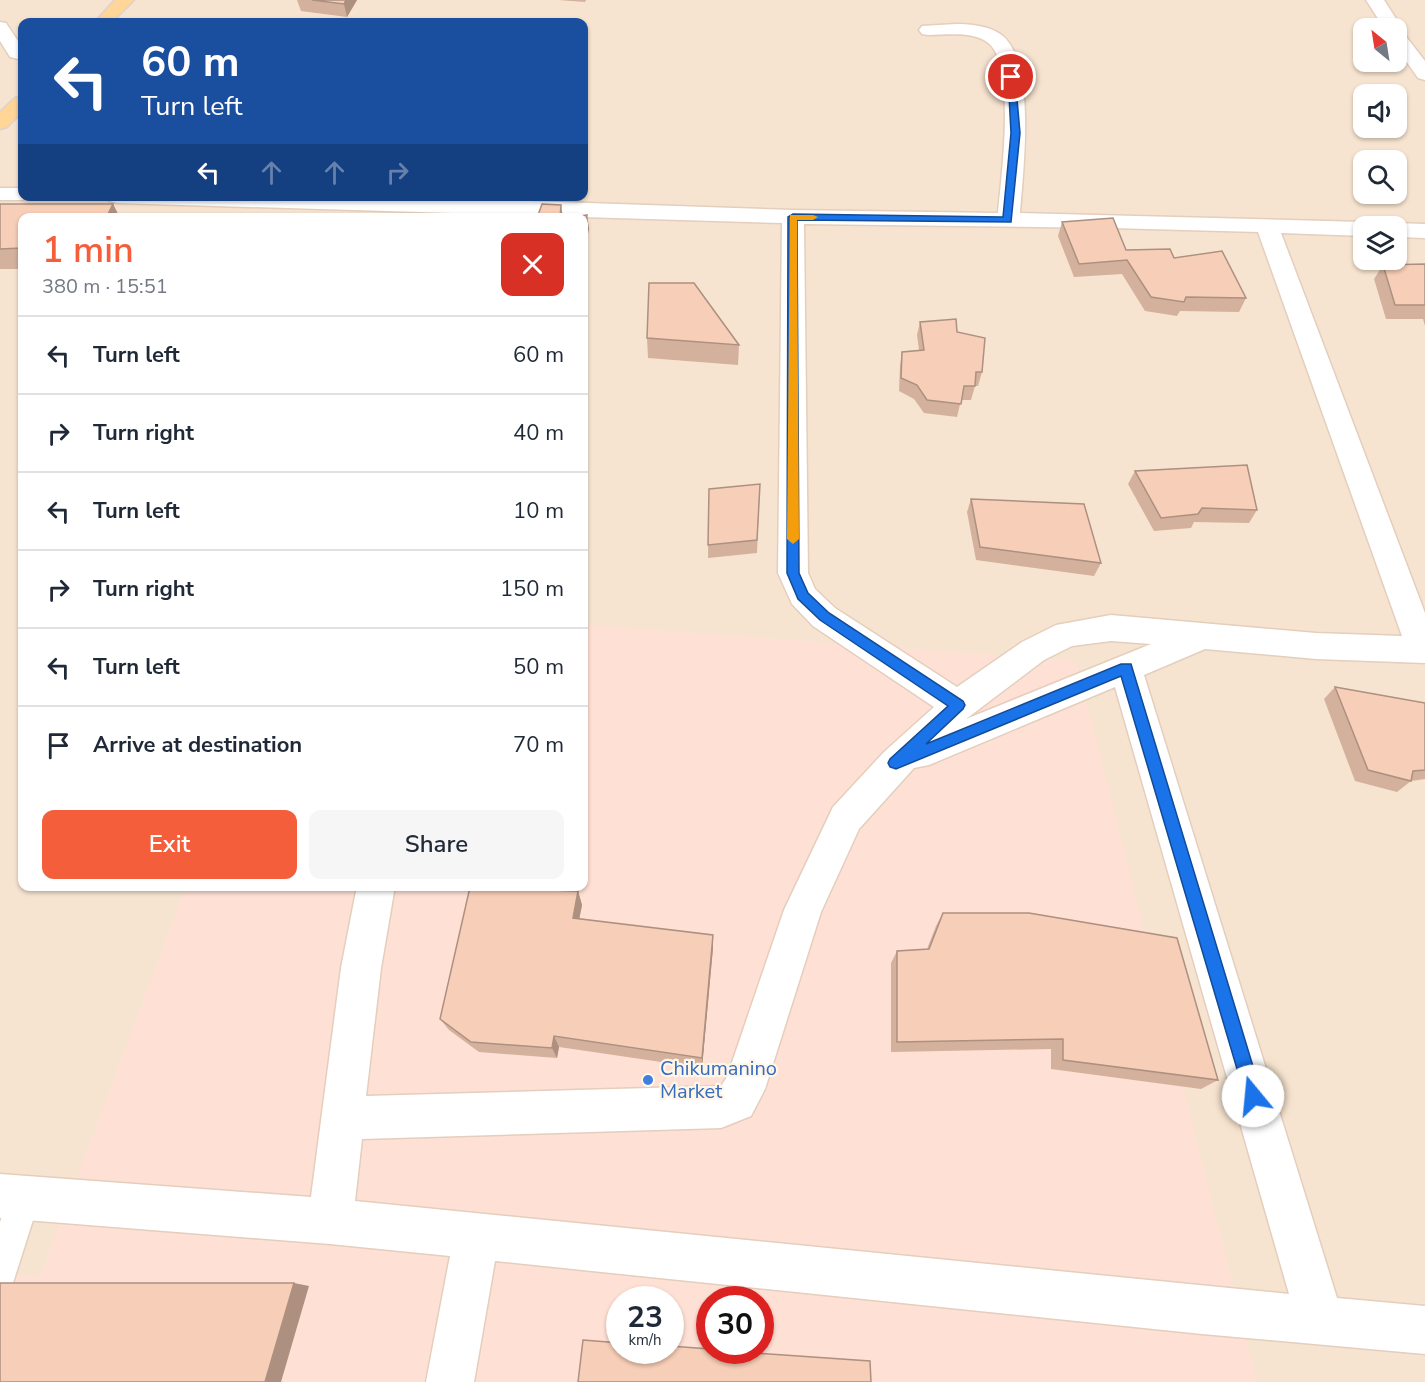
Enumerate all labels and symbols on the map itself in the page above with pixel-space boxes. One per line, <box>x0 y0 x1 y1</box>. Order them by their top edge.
north arrow <box>1353 18 1407 72</box>
pin <box>985 51 1036 102</box>
place label: Chikumanino Market <box>660 1055 777 1105</box>
position arrow <box>1221 1064 1285 1128</box>
marker: Chikumanino Market <box>641 1073 655 1087</box>
speed limit sign: 30 <box>696 1286 774 1364</box>

